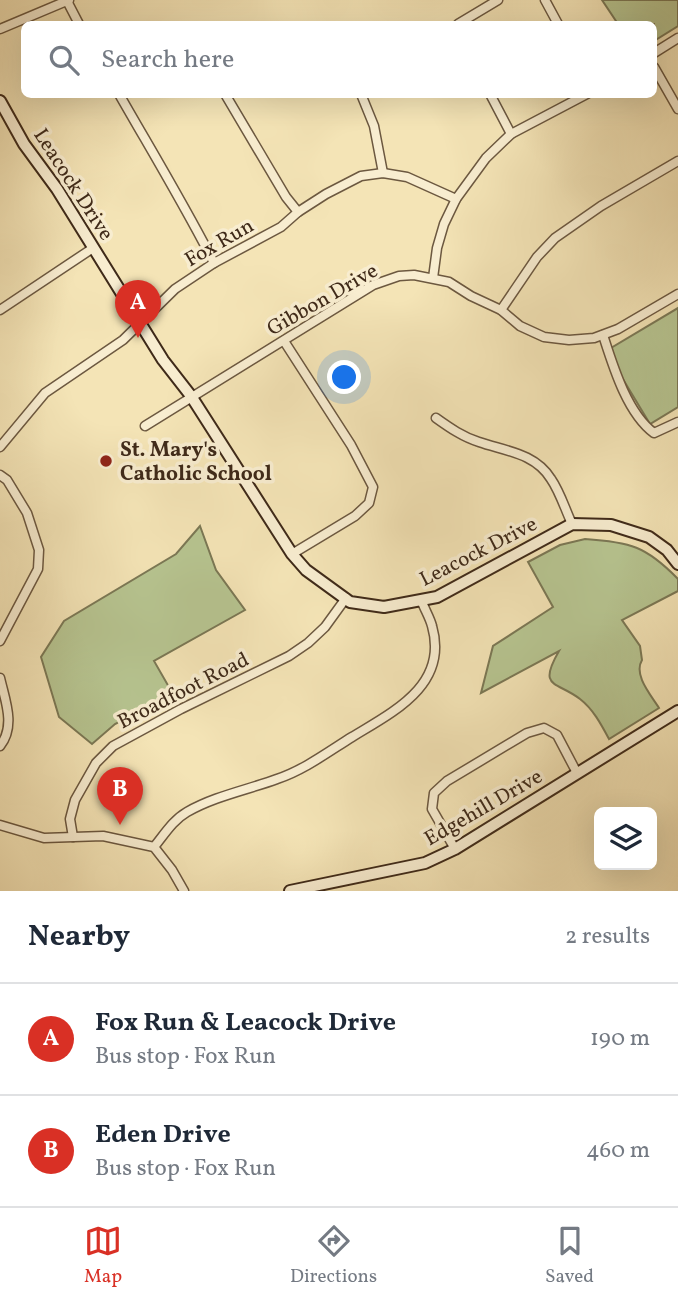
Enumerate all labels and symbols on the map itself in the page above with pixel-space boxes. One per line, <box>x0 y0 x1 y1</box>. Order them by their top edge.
street label: Leacock Drive <box>26 123 120 247</box>
street label: Fox Run <box>180 212 260 275</box>
street label: Gibbon Drive <box>262 257 384 344</box>
pin: A <box>115 280 161 338</box>
your location <box>327 360 361 394</box>
place label: St. Mary's Catholic School <box>120 436 272 489</box>
marker: St. Mary's Catholic School <box>98 453 114 469</box>
street label: Leacock Drive <box>415 510 543 594</box>
street label: Broadfoot Road <box>113 646 254 737</box>
street label: Edgehill Drive <box>419 763 548 854</box>
pin: B <box>97 767 143 825</box>

